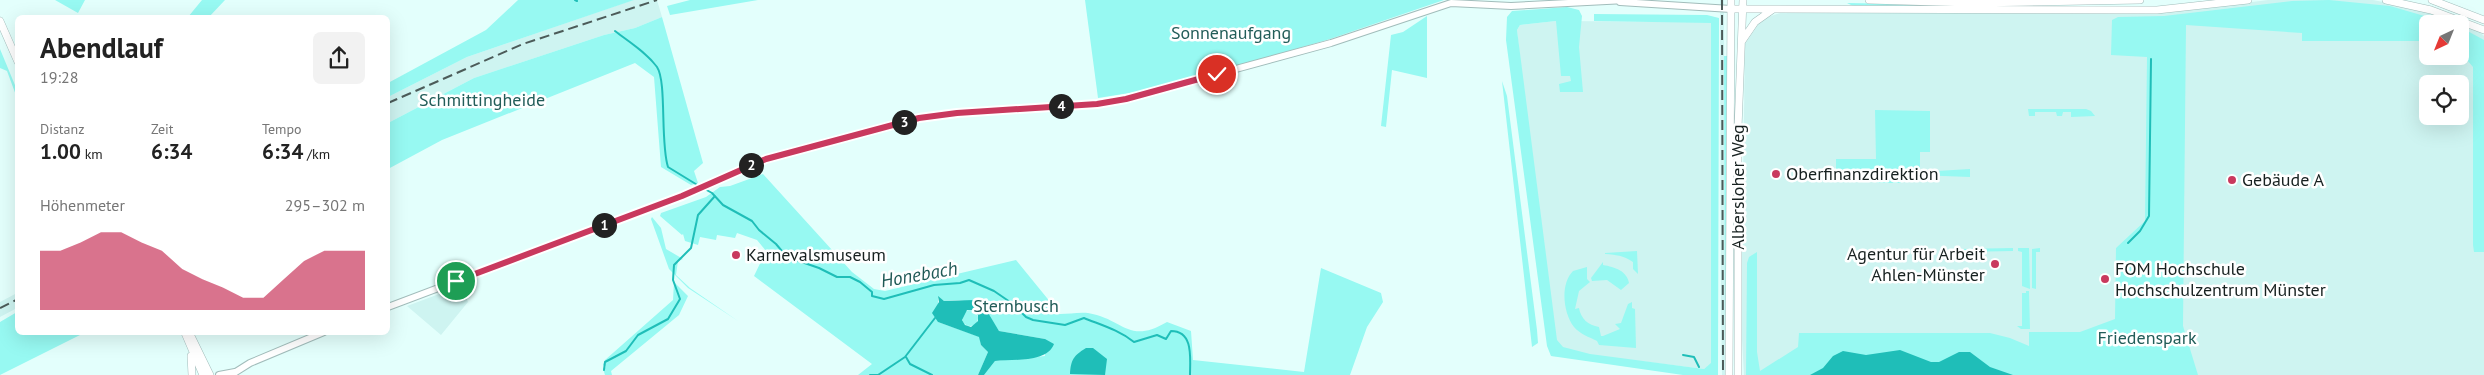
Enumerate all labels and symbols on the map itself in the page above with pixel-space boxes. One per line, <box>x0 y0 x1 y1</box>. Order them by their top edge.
north arrow <box>2419 15 2469 65</box>
park label: Sonnenaufgang <box>1171 21 1291 44</box>
pin <box>1196 53 1238 95</box>
park label: Schmittingheide <box>419 88 545 111</box>
pin: 4 <box>1048 94 1074 118</box>
pin: 3 <box>892 110 916 134</box>
street label: Albersloher Weg <box>1726 124 1749 250</box>
pin: 2 <box>738 152 764 178</box>
place label: Oberfinanzdirektion <box>1786 162 1939 185</box>
marker: Oberfinanzdirektion <box>1770 168 1782 180</box>
place label: Gebäude A <box>2242 168 2325 191</box>
marker: Gebäude A <box>2226 174 2238 186</box>
pin: 1 <box>592 212 616 238</box>
place label: Agentur für Arbeit Ahlen-Münster <box>1847 242 1985 286</box>
place label: Karnevalsmuseum <box>746 243 886 266</box>
marker: Karnevalsmuseum <box>730 249 742 261</box>
water label: Honebach <box>879 255 959 293</box>
place label: FOM Hochschule Hochschulzentrum Münster <box>2115 257 2326 301</box>
marker: Agentur für Arbeit Ahlen-Münster <box>1989 258 2001 270</box>
pin <box>435 260 477 302</box>
marker: FOM Hochschule Hochschulzentrum Münster <box>2099 273 2111 285</box>
park label: Sternbusch <box>973 294 1059 317</box>
park label: Friedenspark <box>2097 326 2197 349</box>

